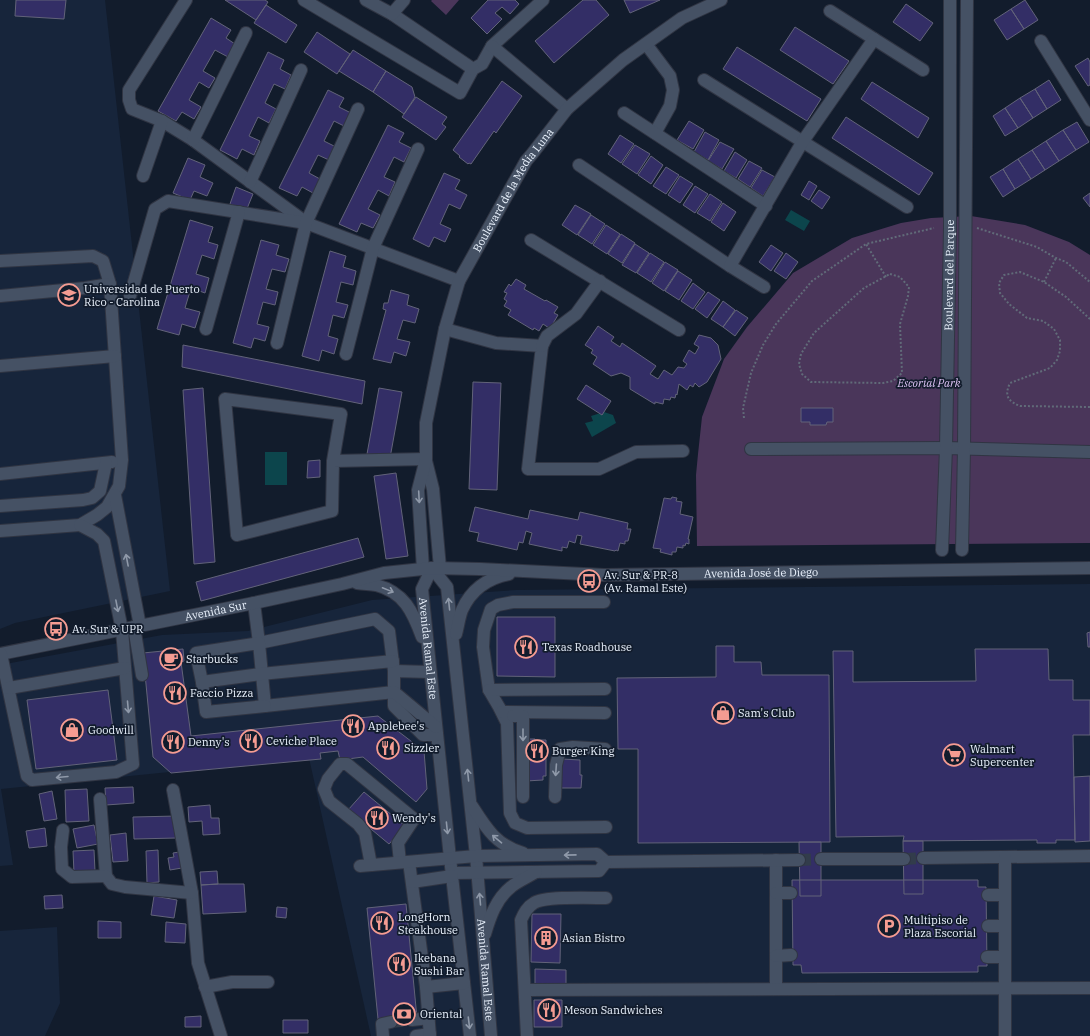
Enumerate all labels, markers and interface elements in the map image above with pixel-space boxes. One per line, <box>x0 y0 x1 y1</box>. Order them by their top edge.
street label: Boulevard de la Media Luna <box>470 125 556 254</box>
street label: Boulevard del Parque <box>941 220 957 331</box>
school or university icon: Universidad de Puerto Rico - Carolina <box>56 282 82 308</box>
place label: Universidad de Puerto Rico - Carolina <box>84 282 200 309</box>
park label: Escorial Park <box>896 376 961 390</box>
one-way arrow <box>415 490 422 503</box>
one-way arrow <box>123 554 131 567</box>
street label: Avenida José de Diego <box>704 565 818 581</box>
bus stop icon: Av. Sur & PR-8 (Av. Ramal Este) <box>576 568 602 594</box>
place label: Av. Sur & PR-8 (Av. Ramal Este) <box>604 568 687 595</box>
one-way arrow <box>381 587 393 594</box>
street label: Avenida Ramal Este <box>416 597 440 700</box>
street label: Avenida Sur <box>183 598 248 624</box>
one-way arrow <box>445 598 453 611</box>
one-way arrow <box>113 599 121 612</box>
bus stop icon: Av. Sur & UPR <box>43 616 69 642</box>
place label: Av. Sur & UPR <box>72 622 144 636</box>
restaurant icon: Texas Roadhouse <box>513 634 539 660</box>
place label: Texas Roadhouse <box>542 640 632 654</box>
cafe icon: Starbucks <box>158 646 184 672</box>
place label: Starbucks <box>186 652 238 666</box>
restaurant icon: Faccio Pizza <box>162 680 188 706</box>
place label: Faccio Pizza <box>190 686 253 700</box>
one-way arrow <box>124 700 131 713</box>
shop icon: Sam's Club <box>710 700 736 726</box>
place label: Sam's Club <box>738 706 795 720</box>
restaurant icon: Applebee's <box>340 713 366 739</box>
shop icon: Goodwill <box>59 717 85 743</box>
place label: Applebee's <box>368 719 424 733</box>
place label: Goodwill <box>88 723 134 737</box>
restaurant icon: Ceviche Place <box>238 728 264 754</box>
one-way arrow <box>519 728 527 741</box>
restaurant icon: Denny's <box>160 729 186 755</box>
place label: Ceviche Place <box>266 734 337 748</box>
place label: Denny's <box>188 735 230 749</box>
restaurant icon: Sizzler <box>375 735 401 761</box>
restaurant icon: Burger King <box>524 738 550 764</box>
place label: Sizzler <box>404 741 439 755</box>
supermarket icon: Walmart Supercenter <box>941 742 967 768</box>
place label: Walmart Supercenter <box>970 742 1034 769</box>
place label: Burger King <box>552 744 614 758</box>
one-way arrow <box>553 763 560 776</box>
one-way arrow <box>464 769 471 782</box>
one-way arrow <box>56 774 69 781</box>
restaurant icon: Wendy's <box>364 805 390 831</box>
place label: Wendy's <box>392 811 436 825</box>
one-way arrow <box>443 821 450 834</box>
one-way arrow <box>492 834 502 843</box>
one-way arrow <box>564 851 577 859</box>
one-way arrow <box>476 893 483 906</box>
restaurant icon: LongHorn Steakhouse <box>369 910 395 936</box>
place label: LongHorn Steakhouse <box>398 910 458 937</box>
parking icon: Multipiso de Plaza Escorial <box>876 913 902 939</box>
place label: Multipiso de Plaza Escorial <box>904 913 976 940</box>
street label: Avenida Ramal Este <box>474 918 497 1022</box>
building icon: Asian Bistro <box>533 925 559 951</box>
place label: Asian Bistro <box>562 931 625 945</box>
restaurant icon: Ikebana Sushi Bar <box>386 951 412 977</box>
place label: Ikebana Sushi Bar <box>414 951 464 978</box>
restaurant icon: Meson Sandwiches <box>536 997 562 1023</box>
bank icon: Oriental <box>391 1001 417 1027</box>
place label: Meson Sandwiches <box>564 1003 663 1017</box>
place label: Oriental <box>420 1007 462 1021</box>
one-way arrow <box>465 1016 473 1029</box>

